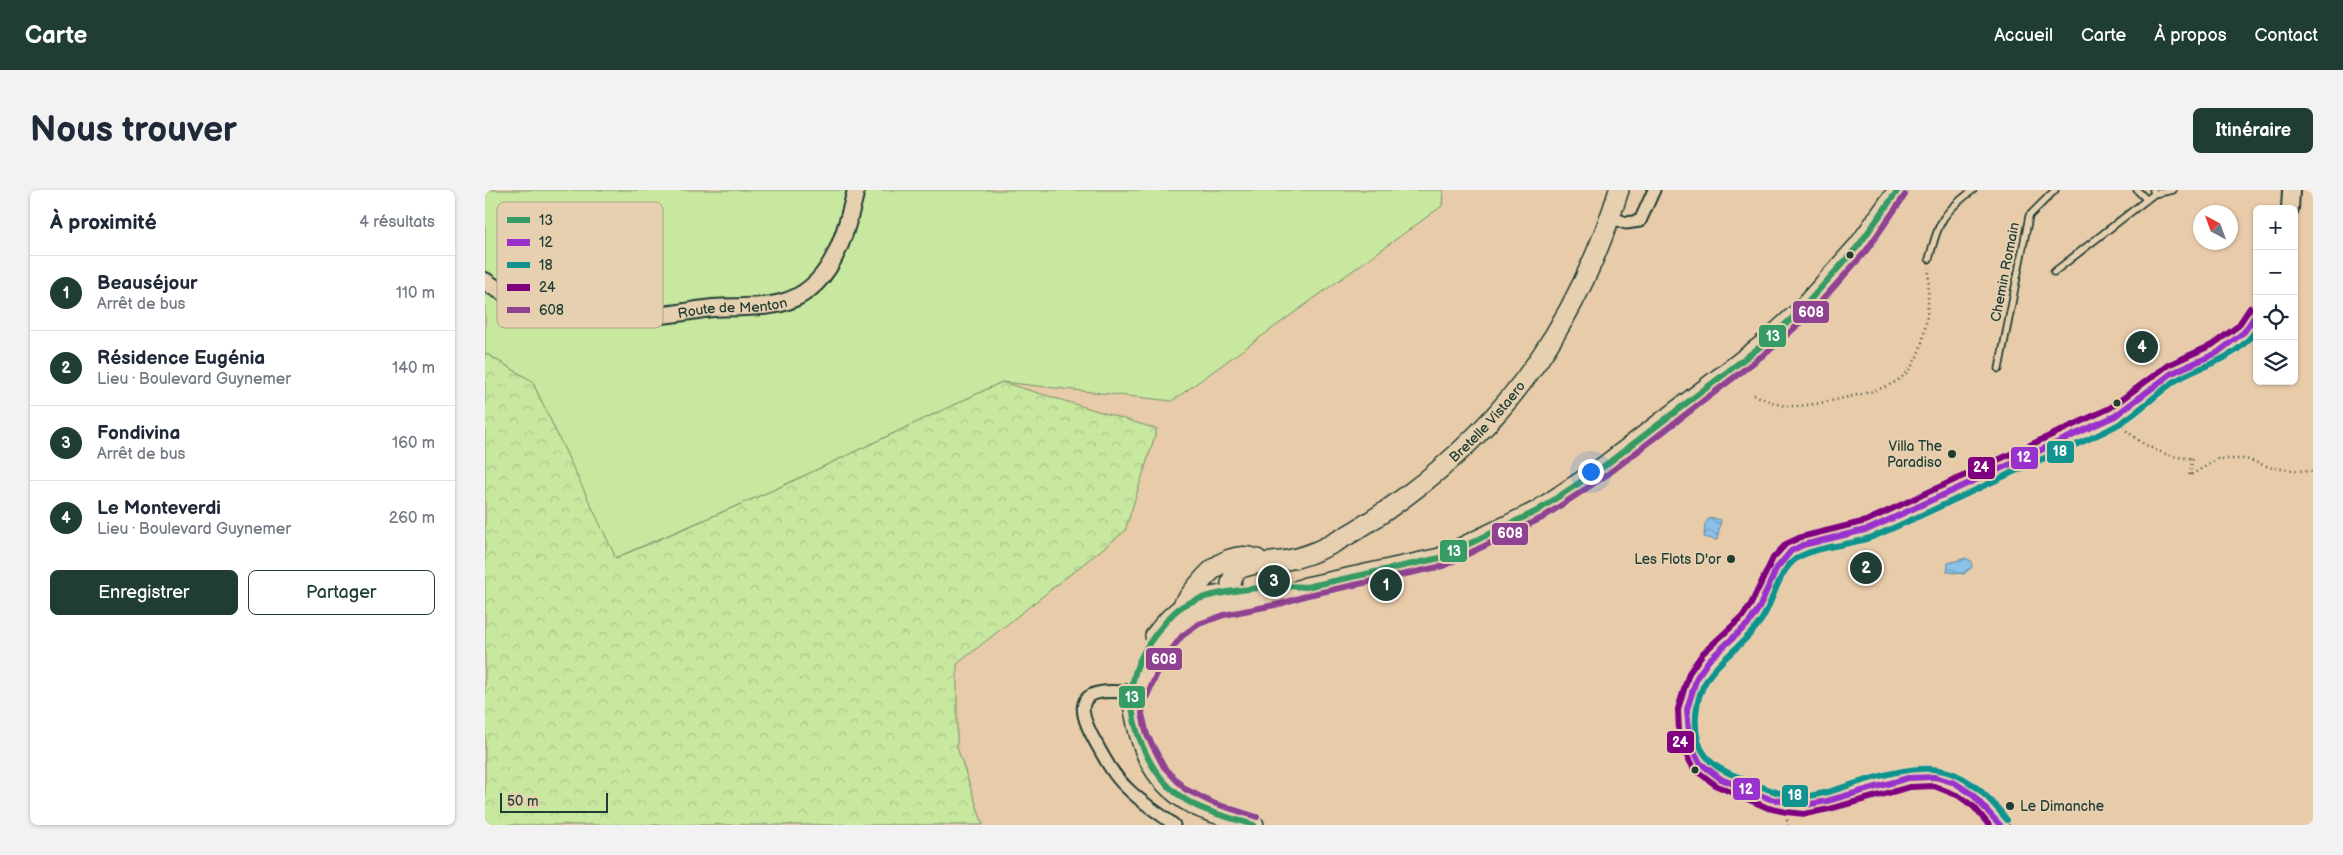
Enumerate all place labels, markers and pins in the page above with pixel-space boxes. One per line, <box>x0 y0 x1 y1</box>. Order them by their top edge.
unlabelled marker <box>1845 250 1855 260</box>
pin: 4 <box>2126 328 2158 366</box>
unlabelled marker <box>2112 398 2122 408</box>
place label: Villa The Paradiso <box>1887 438 1942 471</box>
marker: Villa The Paradiso <box>1946 448 1958 460</box>
pin: 2 <box>1850 549 1882 587</box>
place label: Les Flots D'or <box>1634 551 1722 568</box>
marker: Les Flots D'or <box>1725 553 1737 565</box>
pin: 3 <box>1258 562 1290 600</box>
pin: 1 <box>1370 566 1402 604</box>
unlabelled marker <box>1690 765 1700 775</box>
place label: Le Dimanche <box>2020 798 2104 815</box>
marker: Le Dimanche <box>2004 800 2016 812</box>

